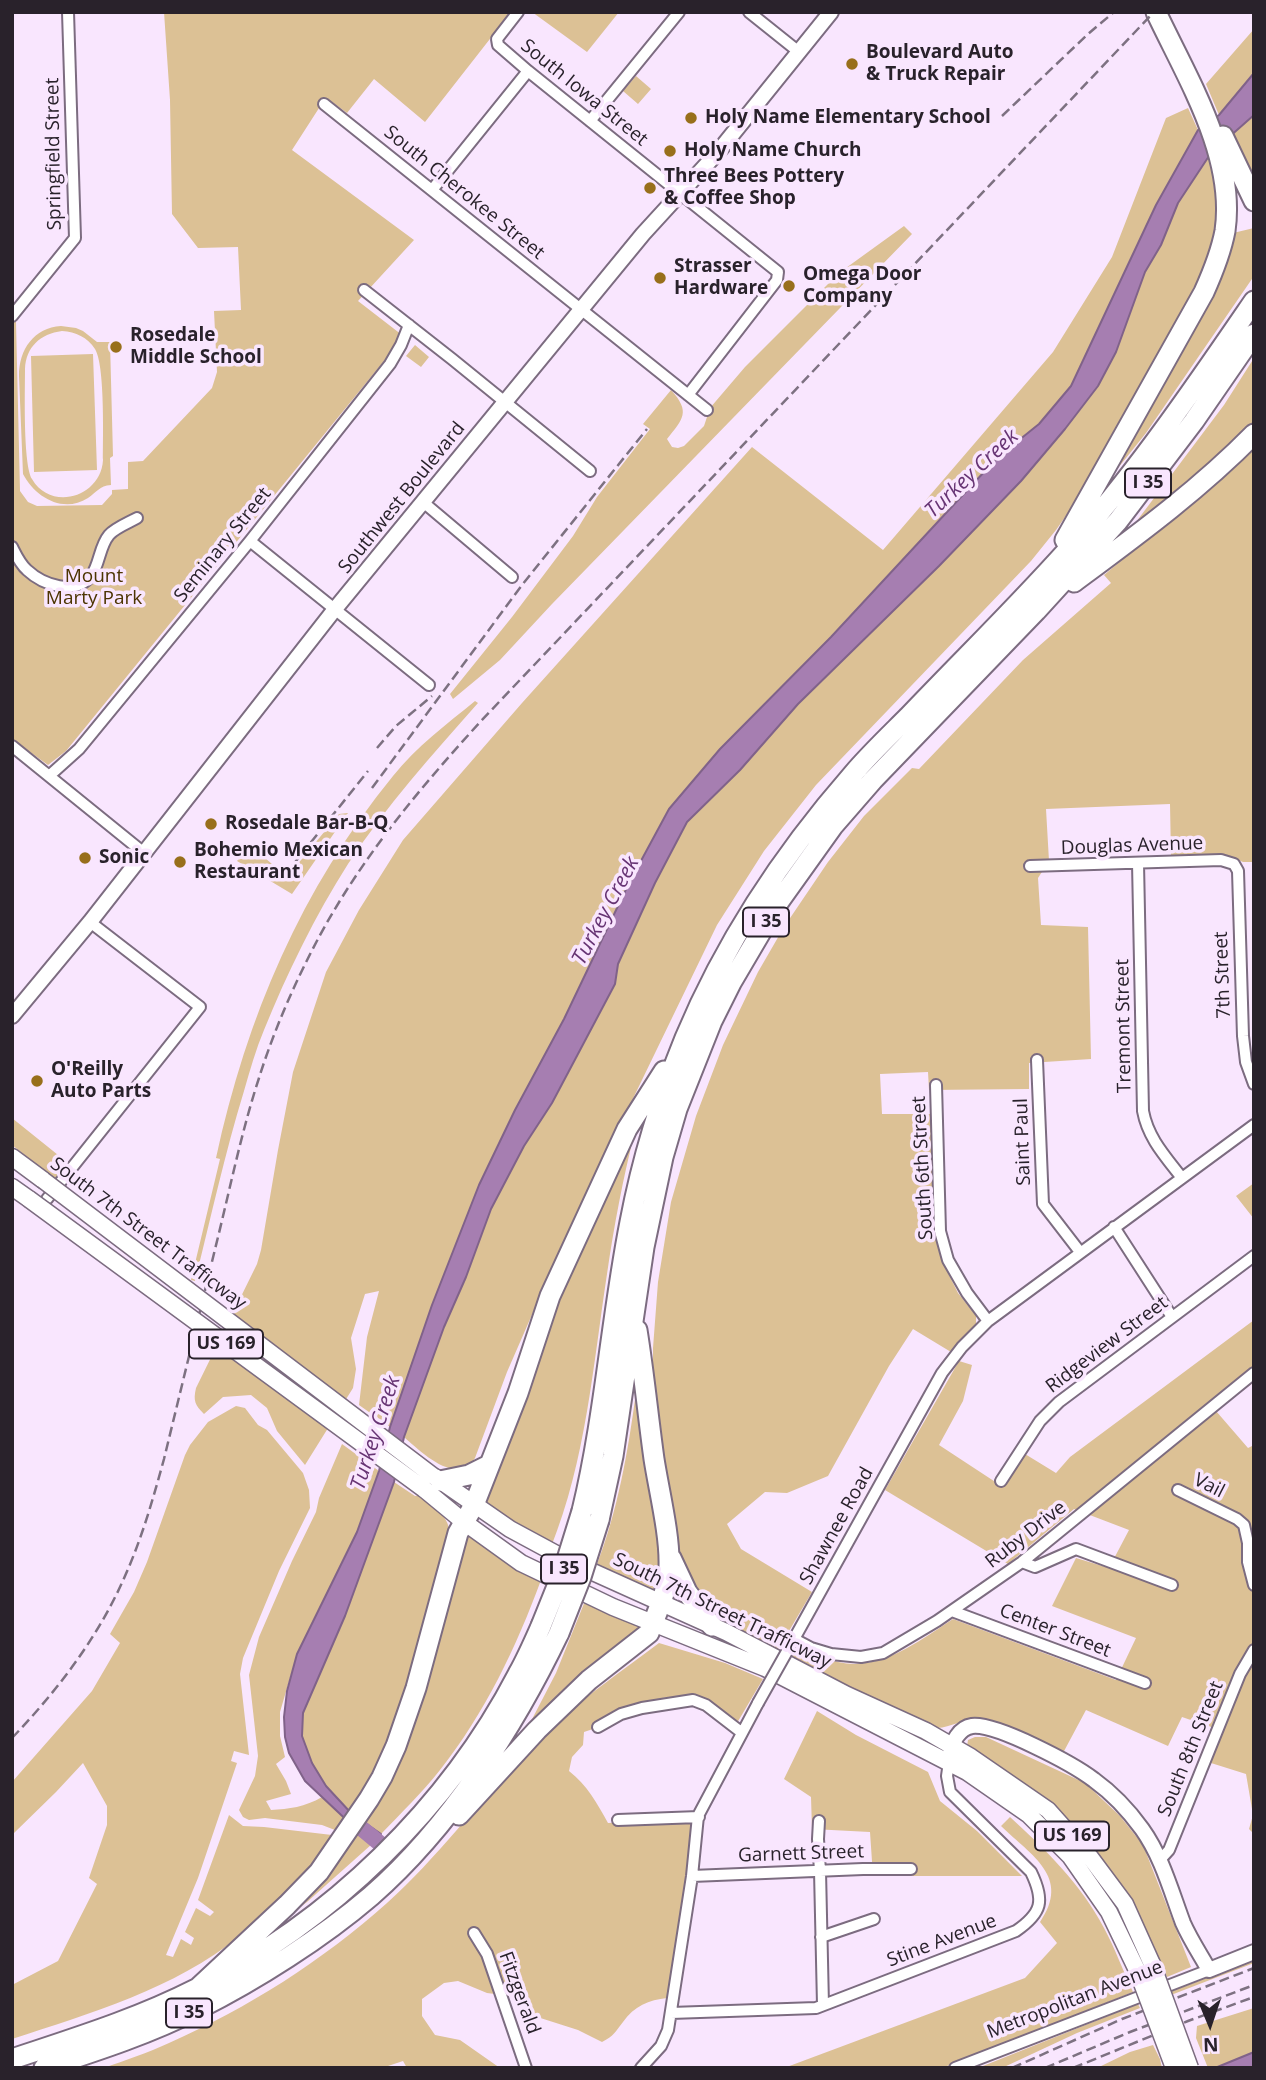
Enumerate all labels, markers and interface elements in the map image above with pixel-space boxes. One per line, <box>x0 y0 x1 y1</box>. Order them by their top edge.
street label: South Iowa Street <box>516 35 652 151</box>
place label: Boulevard Auto & Truck Repair <box>866 42 1014 86</box>
marker: Boulevard Auto & Truck Repair <box>844 56 860 72</box>
street label: Springfield Street <box>41 77 67 231</box>
place label: Holy Name Elementary School <box>705 107 991 129</box>
marker: Holy Name Elementary School <box>683 110 699 126</box>
street label: South Cherokee Street <box>379 121 549 265</box>
place label: Holy Name Church <box>684 140 862 162</box>
marker: Holy Name Church <box>662 143 678 159</box>
place label: Three Bees Pottery & Coffee Shop <box>664 166 844 210</box>
marker: Three Bees Pottery & Coffee Shop <box>642 180 658 196</box>
place label: Strasser Hardware <box>674 256 768 300</box>
place label: Omega Door Company <box>803 264 921 308</box>
marker: Strasser Hardware <box>652 270 668 286</box>
marker: Omega Door Company <box>781 278 797 294</box>
place label: Rosedale Middle School <box>130 325 262 369</box>
marker: Rosedale Middle School <box>108 339 124 355</box>
street label: Southwest Boulevard <box>334 418 470 578</box>
water label: Turkey Creek <box>920 424 1024 524</box>
road number: I 35 <box>1125 468 1171 498</box>
street label: Seminary Street <box>170 483 276 607</box>
park label: Mount Marty Park <box>46 566 142 610</box>
place label: Rosedale Bar-B-Q <box>225 813 388 835</box>
marker: Rosedale Bar-B-Q <box>203 816 219 832</box>
street label: Douglas Avenue <box>1060 832 1204 860</box>
place label: Bohemio Mexican Restaurant <box>194 840 363 884</box>
place label: Sonic <box>99 847 149 869</box>
marker: Sonic <box>77 850 93 866</box>
water label: Turkey Creek <box>567 853 645 969</box>
marker: Bohemio Mexican Restaurant <box>172 854 188 870</box>
road number: I 35 <box>743 908 789 937</box>
street label: 7th Street <box>1210 931 1236 1019</box>
street label: Tremont Street <box>1111 959 1137 1093</box>
place label: O'Reilly Auto Parts <box>51 1059 151 1103</box>
marker: O'Reilly Auto Parts <box>29 1073 45 1089</box>
street label: South 6th Street <box>908 1095 938 1241</box>
street label: Saint Paul <box>1010 1098 1036 1186</box>
street label: South 7th Street Trafficway <box>46 1153 250 1315</box>
street label: Ridgeview Street <box>1042 1292 1172 1398</box>
road number: US 169 <box>189 1330 263 1358</box>
water label: Turkey Creek <box>346 1373 406 1493</box>
street label: Shawnee Road <box>795 1463 879 1589</box>
street label: Vail <box>1190 1469 1228 1503</box>
street label: Ruby Drive <box>981 1496 1071 1574</box>
street label: South 7th Street Trafficway <box>609 1548 835 1674</box>
road number: I 35 <box>541 1554 587 1584</box>
street label: Center Street <box>996 1599 1114 1663</box>
street label: South 8th Street <box>1153 1678 1229 1820</box>
road number: US 169 <box>1035 1822 1109 1850</box>
street label: Garnett Street <box>738 1840 864 1868</box>
street label: Stine Avenue <box>884 1910 1000 1972</box>
street label: Fitzgerald <box>494 1949 544 2037</box>
street label: Metropolitan Avenue <box>984 1956 1166 2044</box>
north arrow <box>1175 1989 1245 2059</box>
road number: I 35 <box>166 1998 212 2027</box>
text: N <box>1203 2032 1219 2058</box>

